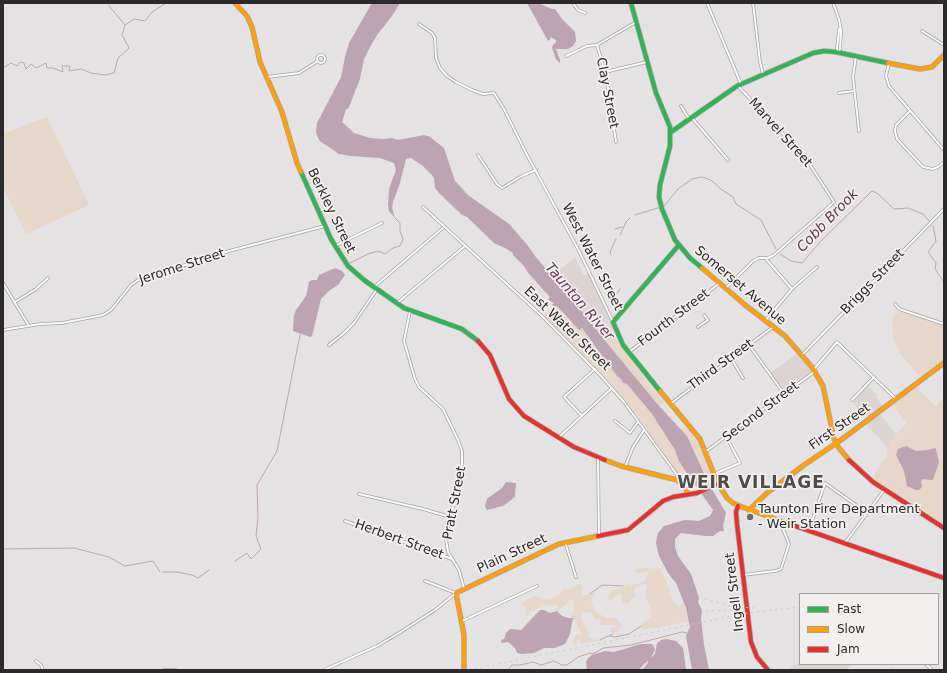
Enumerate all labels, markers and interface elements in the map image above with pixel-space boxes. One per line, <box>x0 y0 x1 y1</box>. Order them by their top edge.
street label: Clay Street <box>592 56 622 130</box>
street label: Marvel Street <box>745 95 815 171</box>
street label: Berkley Street <box>304 166 358 256</box>
water label: Cobb Brook <box>794 186 862 256</box>
street label: West Water Street <box>558 201 626 313</box>
street label: Somerset Avenue <box>691 243 789 329</box>
street label: Jerome Street <box>137 246 227 288</box>
street label: Briggs Street <box>838 246 908 318</box>
water label: Taunton River <box>541 260 617 344</box>
street label: East Water Street <box>520 284 614 374</box>
street label: Fourth Street <box>635 286 713 350</box>
street label: Third Street <box>685 336 757 394</box>
street label: Second Street <box>720 378 802 446</box>
street label: First Street <box>806 400 874 454</box>
street label: Pratt Street <box>440 465 470 541</box>
district label: WEIR VILLAGE <box>677 474 825 494</box>
place label: Taunton Fire Department - Weir Station <box>758 502 920 533</box>
marker: Taunton Fire Department - Weir Station <box>745 512 755 522</box>
street label: Herbert Street <box>352 517 446 563</box>
street label: Plain Street <box>475 531 549 577</box>
street label: Ingell Street <box>722 552 748 632</box>
legend <box>799 593 939 665</box>
text: Fast <box>837 602 861 616</box>
text: Slow <box>837 622 865 636</box>
text: Jam <box>837 642 860 656</box>

